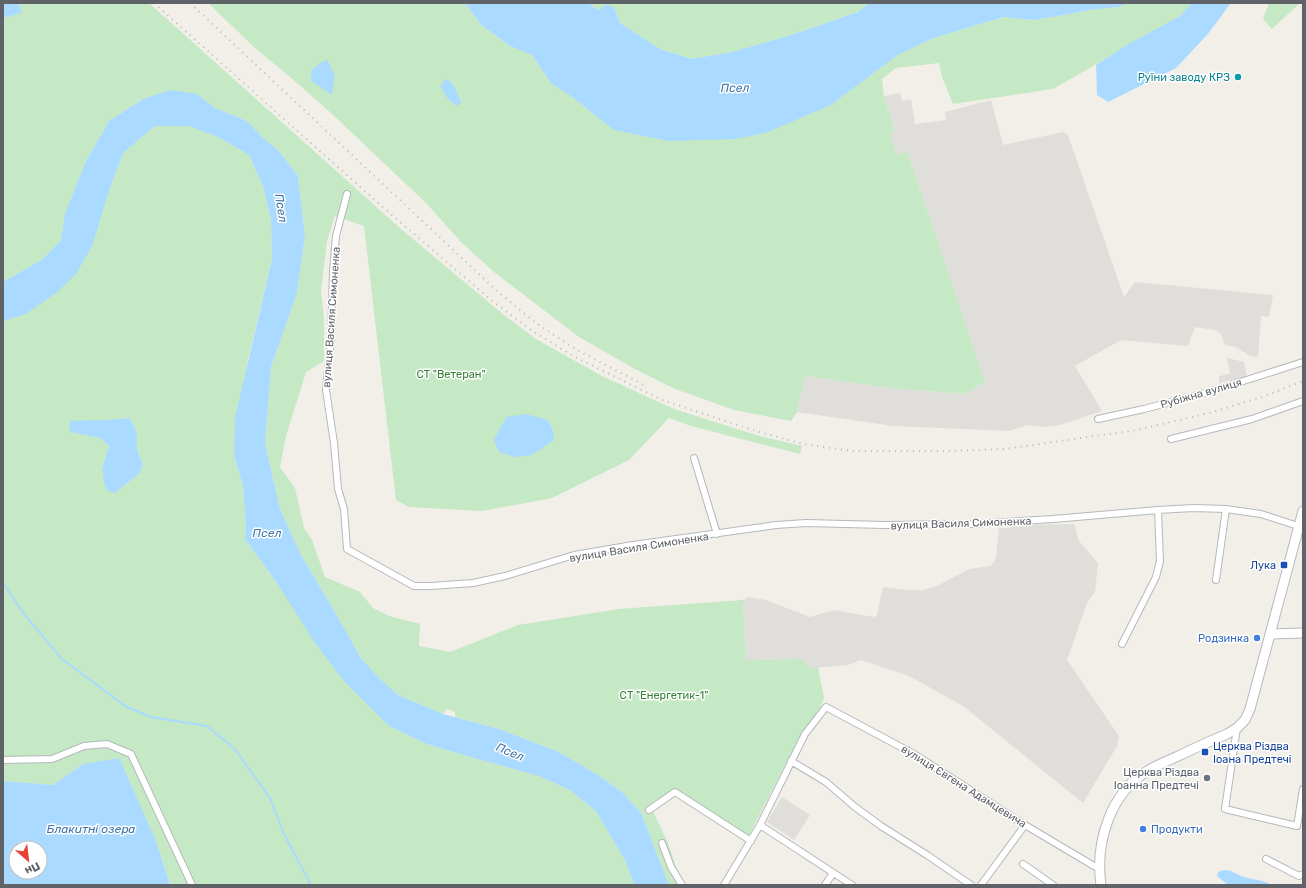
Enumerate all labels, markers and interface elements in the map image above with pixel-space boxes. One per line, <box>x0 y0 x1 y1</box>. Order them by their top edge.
place label: Руїни заводу КРЗ <box>1138 71 1230 84</box>
marker: Руїни заводу КРЗ <box>1233 72 1243 82</box>
water label: Псел <box>720 81 750 95</box>
water label: Псел <box>272 193 290 223</box>
street label: вулиця Василя Симоненка <box>320 246 343 388</box>
park label: СТ "Ветеран" <box>416 368 486 381</box>
street label: Рубіжна вулиця <box>1159 376 1243 411</box>
street label: вулиця Василя Симоненка <box>890 515 1032 532</box>
water label: Псел <box>253 526 281 540</box>
street label: вулиця Василя Симоненка <box>568 530 710 565</box>
place label: Лука <box>1250 559 1276 572</box>
marker: Лука <box>1279 560 1289 570</box>
place label: Родзинка <box>1198 632 1249 645</box>
marker: Родзинка <box>1252 633 1262 643</box>
park label: СТ "Енергетик-1" <box>620 689 708 702</box>
water label: Псел <box>494 740 526 764</box>
place label: Церква Різдва Іоана Предтечі <box>1213 740 1292 766</box>
street label: вулиця Євгена Адамцевича <box>899 742 1029 830</box>
marker: Церква Різдва Іоана Предтечі <box>1200 747 1210 757</box>
place label: Церква Різдва Іоанна Предтечі <box>1114 766 1199 792</box>
marker: Церква Різдва Іоанна Предтечі <box>1202 773 1212 783</box>
water label: Блакитні озера <box>47 822 135 836</box>
place label: Продукти <box>1151 823 1203 836</box>
marker: Продукти <box>1138 824 1148 834</box>
north arrow <box>8 840 48 880</box>
text: Пн <box>23 859 42 878</box>

